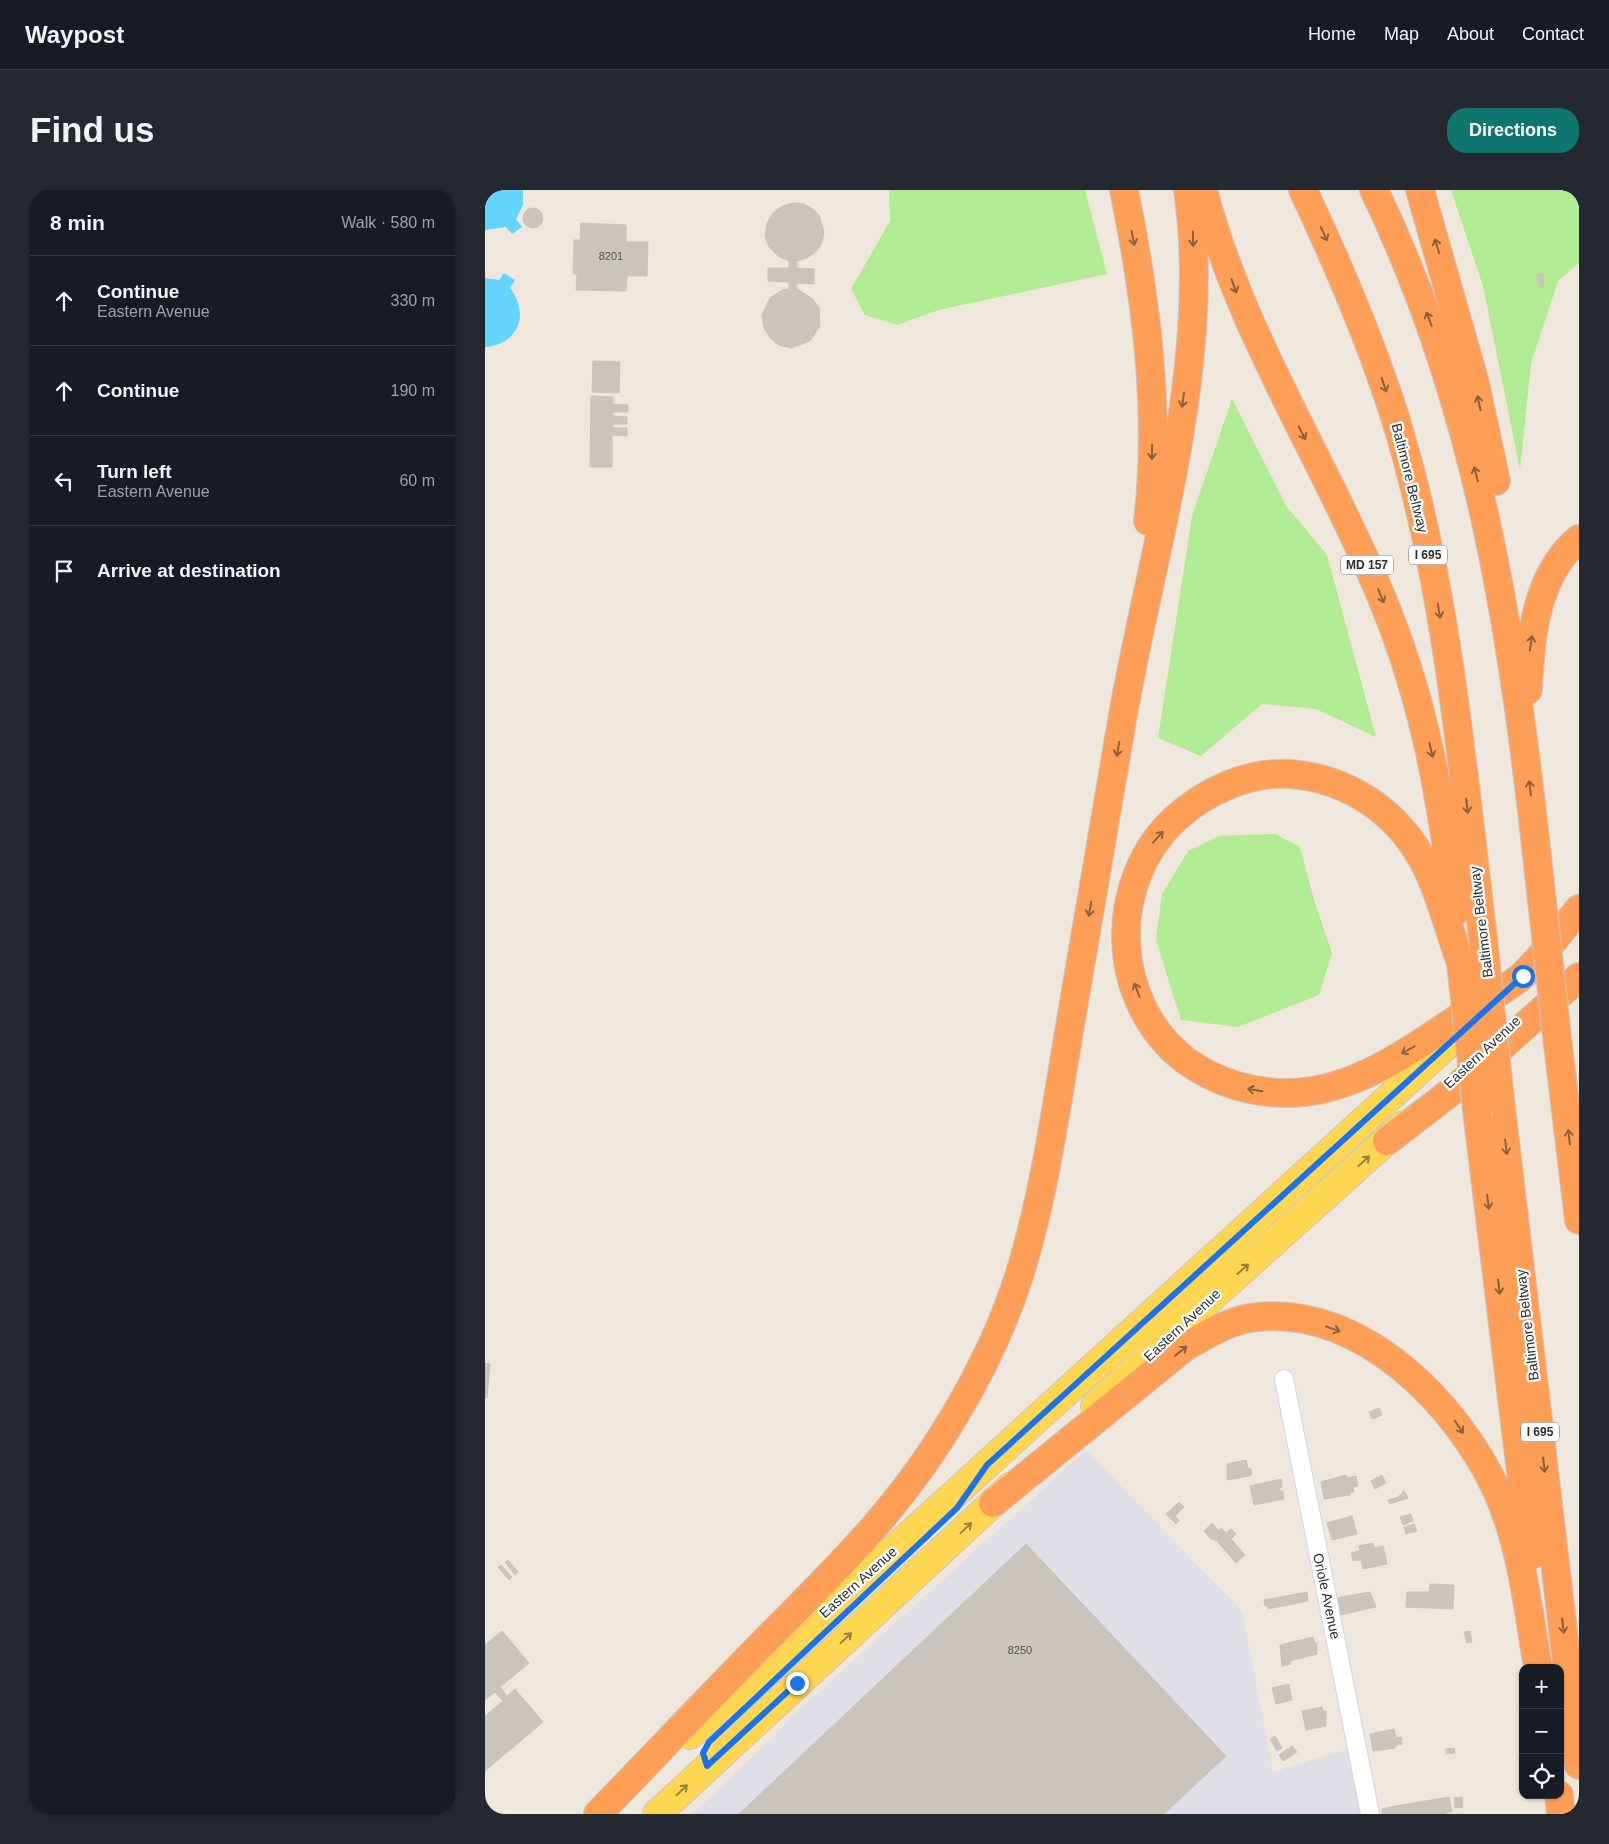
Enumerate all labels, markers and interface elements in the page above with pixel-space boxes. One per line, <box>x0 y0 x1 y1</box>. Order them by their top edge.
text: Waypost <box>25 21 124 48</box>
text: Home <box>1308 24 1356 44</box>
text: Map <box>1384 24 1419 44</box>
text: About <box>1447 24 1494 44</box>
text: Contact <box>1522 24 1584 44</box>
button: Directions <box>1447 108 1579 153</box>
text: Find us <box>30 110 154 149</box>
text: 8 min <box>50 211 105 234</box>
text: Walk · 580 m <box>341 214 435 231</box>
one-way arrow <box>1320 226 1330 241</box>
one-way arrow <box>1129 229 1139 245</box>
one-way arrow <box>1188 230 1198 246</box>
one-way arrow <box>1432 239 1442 255</box>
house number: 8201 <box>599 250 623 262</box>
one-way arrow <box>1230 278 1239 293</box>
text: Continue <box>97 281 179 302</box>
icon: ahead <box>50 287 78 315</box>
text: 330 m <box>391 292 435 309</box>
text: Eastern Avenue <box>97 303 210 320</box>
one-way arrow <box>1424 312 1433 327</box>
icon: ahead <box>50 377 78 405</box>
one-way arrow <box>1380 377 1389 392</box>
text: Continue <box>97 380 179 401</box>
text: 190 m <box>391 382 435 399</box>
one-way arrow <box>1178 392 1188 408</box>
one-way arrow <box>1474 396 1484 412</box>
street label: Baltimore Beltway <box>1389 422 1431 534</box>
one-way arrow <box>1297 426 1307 441</box>
one-way arrow <box>1147 443 1156 459</box>
text: Turn left <box>97 461 172 482</box>
icon: left <box>50 467 78 495</box>
one-way arrow <box>1471 467 1481 483</box>
text: 60 m <box>399 472 435 489</box>
text: Eastern Avenue <box>97 483 210 500</box>
road number: I 695 <box>1409 546 1447 564</box>
road number: MD 157 <box>1341 556 1393 574</box>
icon: arrive <box>50 557 78 585</box>
text: Arrive at destination <box>97 560 281 581</box>
one-way arrow <box>1376 588 1386 603</box>
one-way arrow <box>1434 602 1444 618</box>
one-way arrow <box>1527 635 1537 651</box>
one-way arrow <box>1112 741 1122 757</box>
one-way arrow <box>1426 742 1436 758</box>
one-way arrow <box>1525 781 1535 797</box>
one-way arrow <box>1462 798 1472 814</box>
one-way arrow <box>1152 830 1164 843</box>
street label: Baltimore Beltway <box>1466 865 1496 979</box>
one-way arrow <box>1085 901 1095 917</box>
route start <box>1512 965 1535 988</box>
one-way arrow <box>1132 983 1141 999</box>
street label: Eastern Avenue <box>1440 1012 1524 1091</box>
one-way arrow <box>1401 1045 1416 1055</box>
one-way arrow <box>1247 1084 1263 1094</box>
one-way arrow <box>1564 1129 1574 1145</box>
one-way arrow <box>1501 1139 1511 1155</box>
one-way arrow <box>1358 1155 1371 1167</box>
one-way arrow <box>1483 1194 1493 1210</box>
one-way arrow <box>1237 1263 1250 1275</box>
street label: Baltimore Beltway <box>1512 1268 1542 1382</box>
one-way arrow <box>1494 1278 1504 1294</box>
street label: Eastern Avenue <box>1140 1285 1224 1364</box>
one-way arrow <box>1325 1325 1340 1334</box>
one-way arrow <box>1174 1346 1187 1357</box>
one-way arrow <box>1454 1420 1464 1434</box>
road number: I 695 <box>1521 1422 1559 1442</box>
one-way arrow <box>1539 1457 1549 1473</box>
one-way arrow <box>959 1522 972 1534</box>
street label: Eastern Avenue <box>816 1543 900 1621</box>
street label: Oriole Avenue <box>1310 1551 1344 1641</box>
one-way arrow <box>1558 1618 1568 1634</box>
one-way arrow <box>840 1632 852 1644</box>
house number: 8250 <box>1008 1644 1032 1656</box>
map controls <box>1519 1664 1564 1799</box>
button: + <box>1519 1664 1564 1709</box>
route end <box>786 1672 809 1695</box>
button: − <box>1519 1709 1564 1754</box>
button: locate <box>1519 1754 1564 1799</box>
one-way arrow <box>676 1784 688 1796</box>

